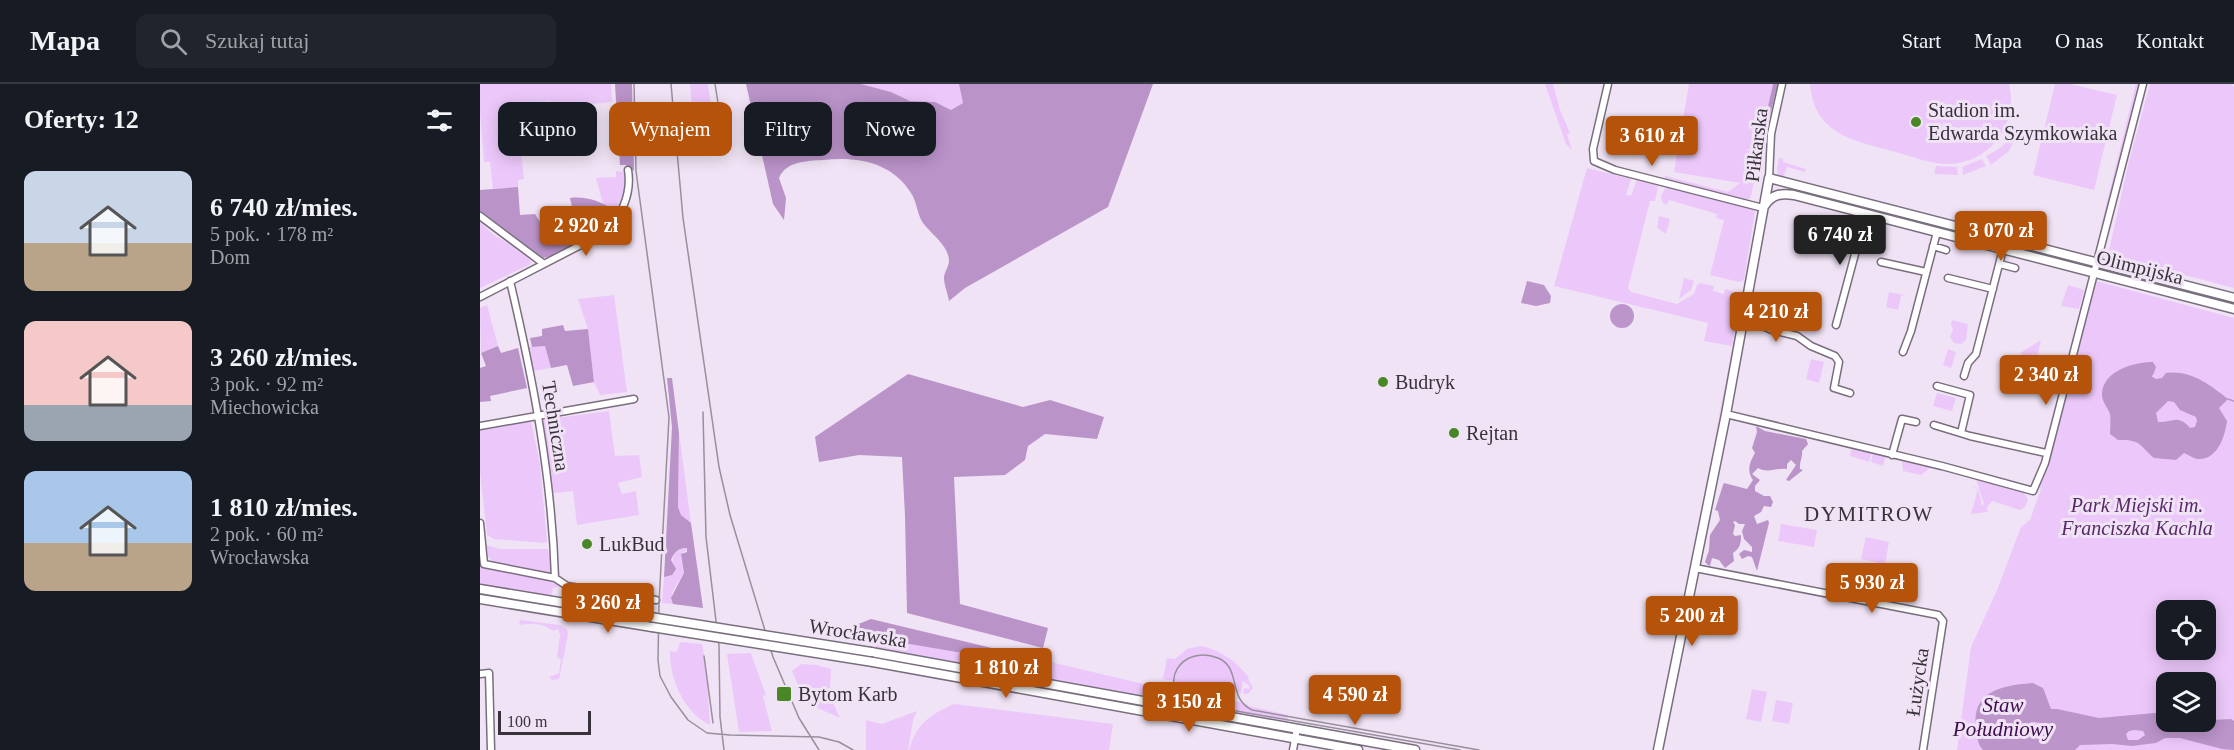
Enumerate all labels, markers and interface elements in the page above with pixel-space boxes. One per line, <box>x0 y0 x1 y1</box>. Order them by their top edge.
search box <box>136 14 556 68</box>
text: Mapa <box>30 25 100 56</box>
icon: search <box>157 25 190 58</box>
text: Szukaj tutaj <box>205 28 309 53</box>
text: Start <box>1901 29 1941 53</box>
text: Mapa <box>1974 29 2022 53</box>
text: O nas <box>2055 29 2103 53</box>
text: Kontakt <box>2136 29 2204 53</box>
place label: Stadion im. Edwarda Szymkowiaka <box>1928 99 2118 145</box>
chip: Kupno <box>498 102 597 156</box>
chip: Wynajem <box>609 102 732 156</box>
chip: Filtry <box>744 102 832 156</box>
chip: Nowe <box>844 102 936 156</box>
icon: filters <box>423 104 456 137</box>
text: Oferty: 12 <box>24 105 139 134</box>
street label: Piłkarska <box>1741 107 1771 183</box>
marker: Stadion im. Edwarda Szymkowiaka <box>1909 115 1923 129</box>
pin: 3 610 zł <box>1590 116 1714 167</box>
text: 3 610 zł <box>1620 124 1684 146</box>
text: 6 740 zł/mies. <box>210 193 358 222</box>
icon: home <box>72 195 144 267</box>
pin: 2 920 zł <box>524 206 648 257</box>
pin: 3 070 zł <box>1939 211 2063 262</box>
text: 2 920 zł <box>554 214 618 236</box>
pin: 6 740 zł <box>1778 215 1902 266</box>
text: 3 070 zł <box>1969 219 2033 241</box>
text: 5 pok. · 178 m² <box>210 223 333 245</box>
text: 6 740 zł <box>1808 223 1872 245</box>
text: Dom <box>210 246 250 268</box>
street label: Olimpijska <box>2094 246 2186 289</box>
pin: 4 210 zł <box>1714 292 1838 343</box>
text: 4 210 zł <box>1744 300 1808 322</box>
text: 3 260 zł/mies. <box>210 343 358 372</box>
icon: home <box>72 345 144 417</box>
pin: 2 340 zł <box>1984 355 2108 406</box>
text: 2 340 zł <box>2014 363 2078 385</box>
place label: Budryk <box>1395 371 1455 394</box>
text: 3 pok. · 92 m² <box>210 373 323 395</box>
marker: Budryk <box>1376 375 1390 389</box>
street label: Techniczna <box>538 379 574 473</box>
text: Miechowicka <box>210 396 319 418</box>
place label: Rejtan <box>1466 422 1518 445</box>
marker: Rejtan <box>1447 426 1461 440</box>
text: 1 810 zł/mies. <box>210 493 358 522</box>
park label: Park Miejski im. Franciszka Kachla <box>2060 494 2213 539</box>
icon: home <box>72 495 144 567</box>
district label: DYMITROW <box>1804 502 1934 526</box>
text: 2 pok. · 60 m² <box>210 523 323 545</box>
place label: LukBud <box>599 533 665 555</box>
marker: LukBud <box>580 537 594 551</box>
text: Wrocławska <box>210 546 309 568</box>
pin: 5 930 zł <box>1810 563 1934 614</box>
text: 5 930 zł <box>1840 571 1904 593</box>
pin: 3 260 zł <box>546 583 670 634</box>
text: 3 260 zł <box>576 591 640 613</box>
pin: 5 200 zł <box>1630 596 1754 647</box>
map controls <box>2156 600 2216 732</box>
button: locate <box>2156 600 2216 660</box>
text: 5 200 zł <box>1660 604 1724 626</box>
street label: Wrocławska <box>807 614 909 652</box>
street label: Łużycka <box>1901 646 1934 718</box>
pin: 1 810 zł <box>944 648 1068 699</box>
text: 1 810 zł <box>974 656 1038 678</box>
button: layers <box>2156 672 2216 732</box>
pin: 4 590 zł <box>1293 675 1417 726</box>
pin: 3 150 zł <box>1127 682 1251 733</box>
place label: Bytom Karb <box>798 683 897 706</box>
text: 4 590 zł <box>1323 683 1387 705</box>
marker: Bytom Karb <box>775 685 793 703</box>
text: 3 150 zł <box>1157 690 1221 712</box>
water label: Staw Południowy <box>1952 693 2054 741</box>
scale bar <box>498 708 591 736</box>
text: 100 m <box>507 713 547 730</box>

